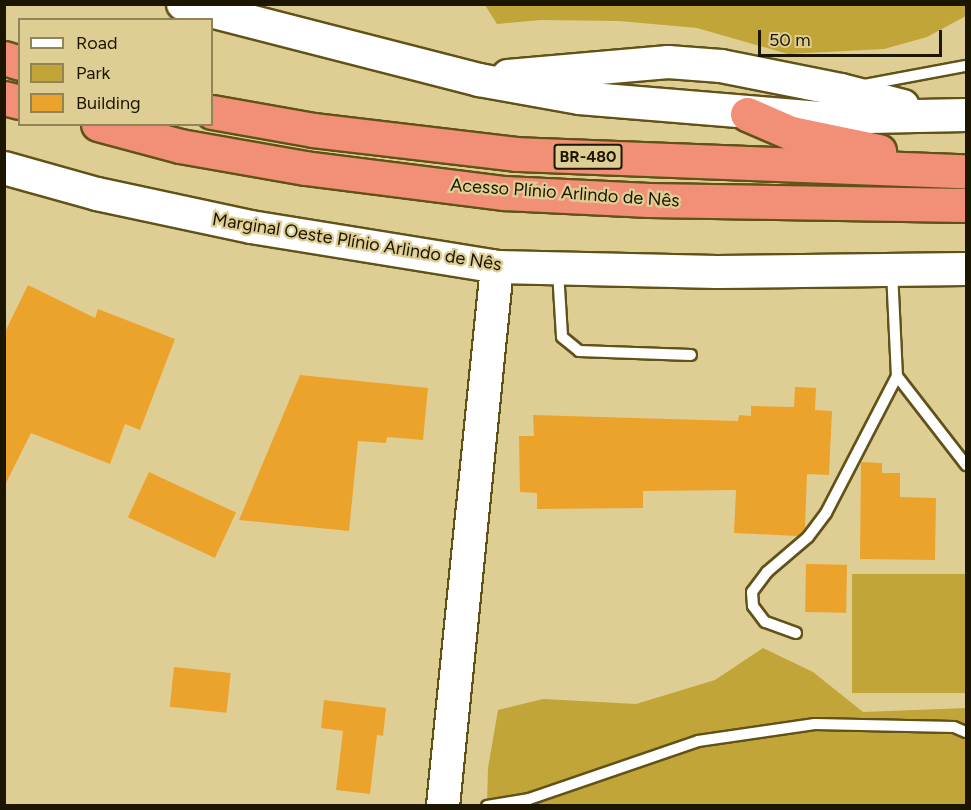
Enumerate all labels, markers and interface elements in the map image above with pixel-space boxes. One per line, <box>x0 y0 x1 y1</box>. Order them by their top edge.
legend <box>18 18 213 126</box>
scale bar <box>761 18 946 56</box>
text: 50 m <box>769 29 811 51</box>
text: Road <box>76 32 117 54</box>
text: Park <box>76 62 110 84</box>
text: Building <box>76 92 141 114</box>
road number: BR-480 <box>554 144 622 170</box>
street label: Acesso Plínio Arlindo de Nês <box>450 174 680 212</box>
street label: Marginal Oeste Plínio Arlindo de Nês <box>211 208 503 276</box>

